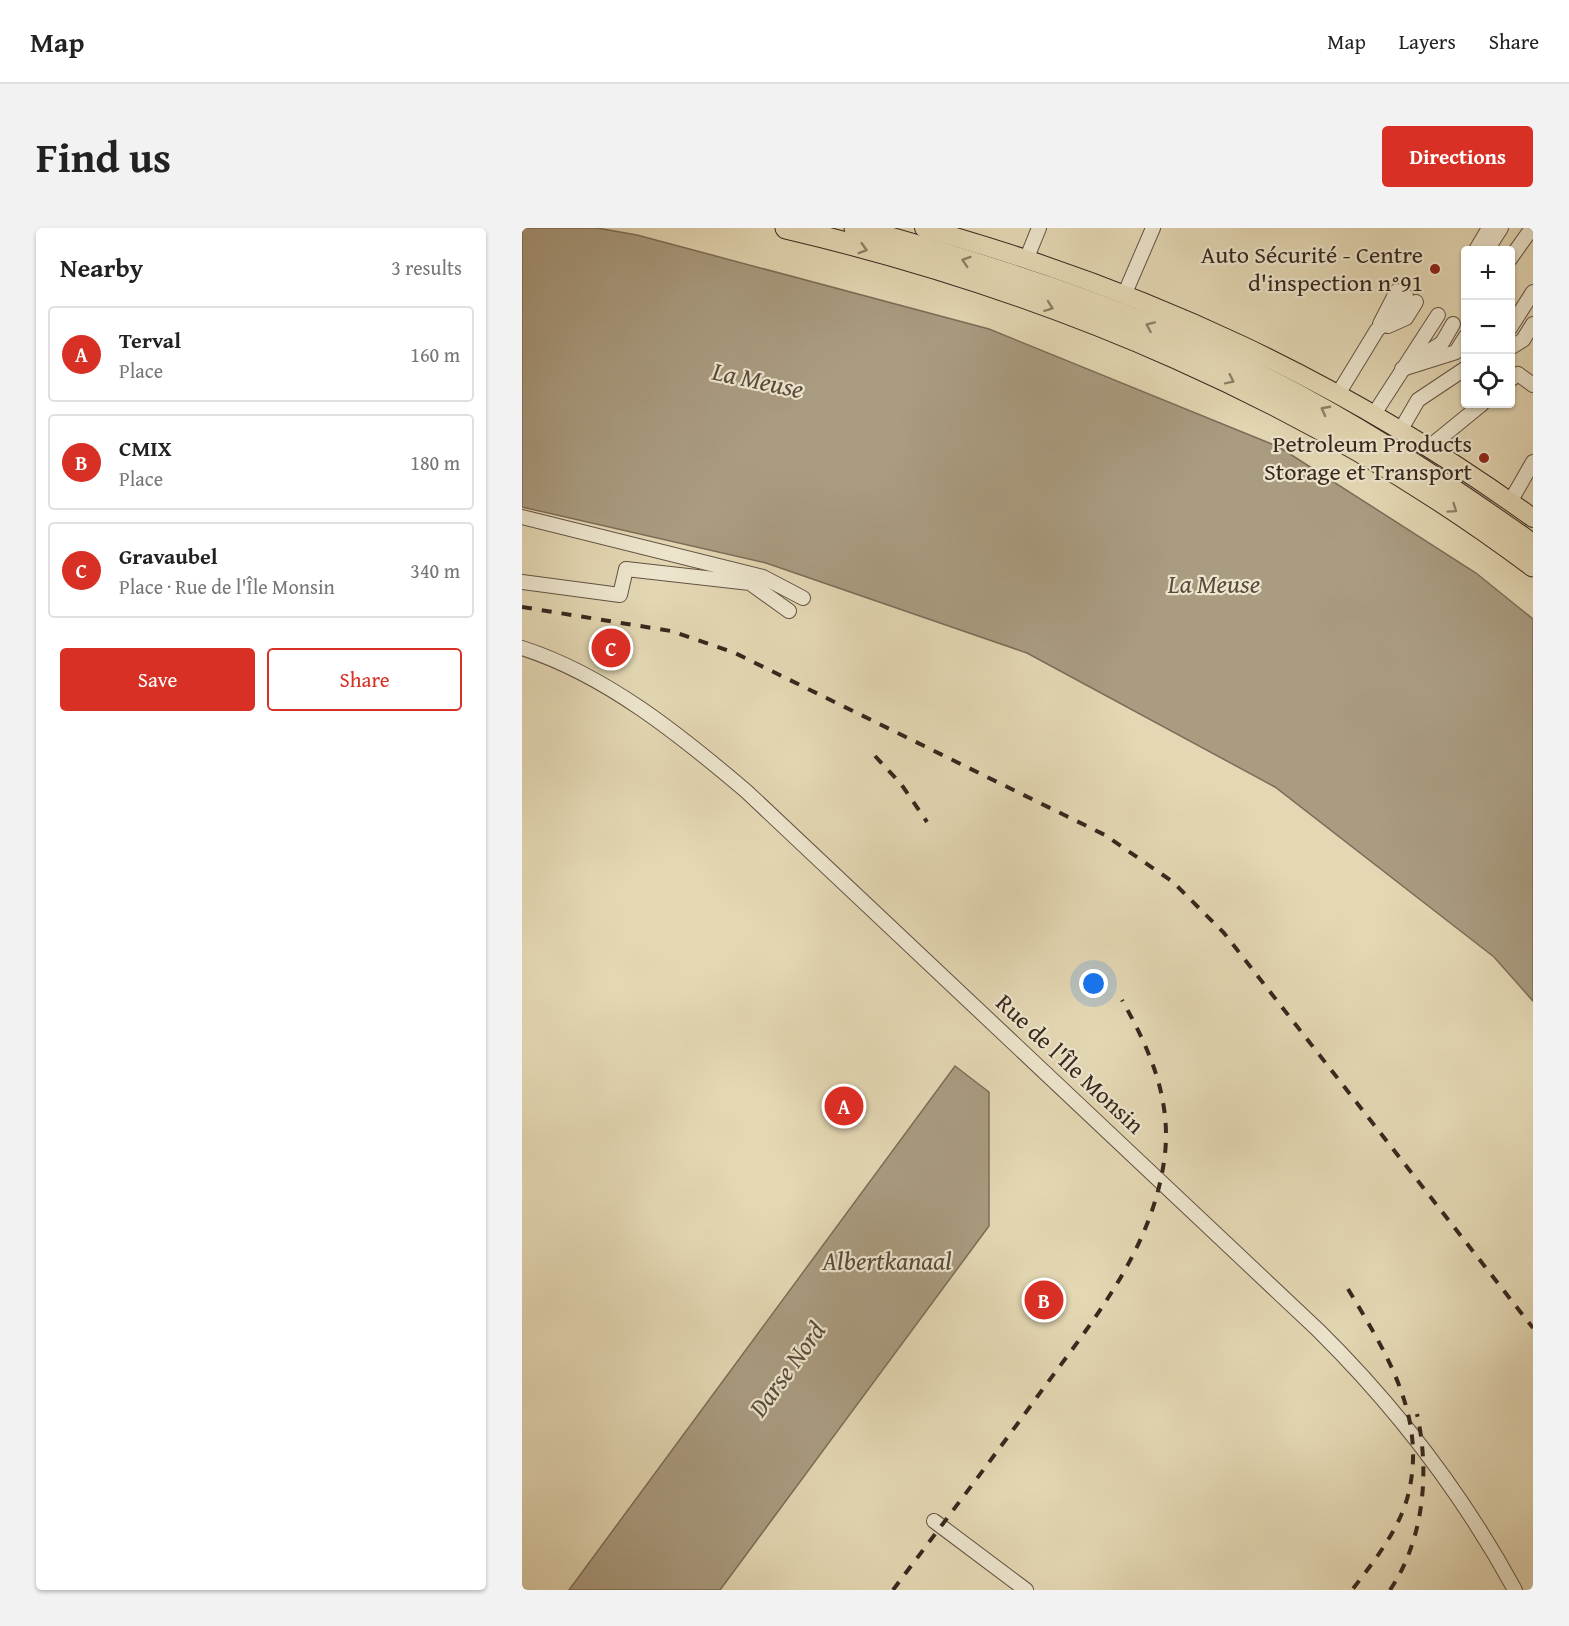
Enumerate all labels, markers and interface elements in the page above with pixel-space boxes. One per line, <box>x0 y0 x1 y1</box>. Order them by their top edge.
text: Map <box>30 21 84 62</box>
text: Map <box>1327 26 1366 57</box>
text: Layers <box>1399 26 1456 57</box>
text: Share <box>1489 26 1539 57</box>
text: Find us <box>36 126 171 187</box>
button: Directions <box>1382 126 1533 187</box>
place label: Auto Sécurité - Centre d'inspection n°91 <box>1201 237 1423 300</box>
one-way arrow <box>857 242 868 254</box>
map controls <box>1461 246 1515 408</box>
button: + <box>1461 246 1515 300</box>
text: Nearby <box>60 248 143 287</box>
text: 3 results <box>391 253 462 282</box>
one-way arrow <box>961 256 972 268</box>
marker: Auto Sécurité - Centre d'inspection n°91 <box>1428 262 1442 276</box>
one-way arrow <box>1043 299 1054 312</box>
button: − <box>1461 300 1515 354</box>
one-way arrow <box>1145 321 1156 333</box>
text: Terval <box>119 324 181 356</box>
text: A <box>75 340 88 369</box>
text: 160 m <box>410 340 460 369</box>
water label: La Meuse <box>708 351 807 408</box>
button: locate <box>1461 354 1515 408</box>
text: Place <box>119 356 163 385</box>
one-way arrow <box>1223 373 1234 385</box>
one-way arrow <box>1321 406 1332 418</box>
place label: Petroleum Products Storage et Transport <box>1264 426 1473 489</box>
text: CMIX <box>119 432 172 464</box>
text: B <box>75 448 88 477</box>
text: 180 m <box>410 448 460 477</box>
marker: Petroleum Products Storage et Transport <box>1477 451 1491 465</box>
text: Place <box>119 464 163 493</box>
one-way arrow <box>1446 502 1457 513</box>
text: Gravaubel <box>119 540 218 572</box>
text: C <box>76 556 87 585</box>
text: 340 m <box>410 556 460 585</box>
water label: La Meuse <box>1167 564 1260 603</box>
text: Place · Rue de l'Île Monsin <box>119 572 335 601</box>
pin: C <box>592 626 631 670</box>
button: Save <box>60 648 255 711</box>
button: Share <box>267 648 462 711</box>
your location <box>1079 969 1108 998</box>
street label: Rue de l'Île Monsin <box>988 986 1153 1142</box>
pin: A <box>824 1084 864 1128</box>
water label: Albertkanaal <box>821 1241 952 1280</box>
pin: B <box>1024 1278 1064 1322</box>
water label: Darse Nord <box>738 1313 835 1425</box>

